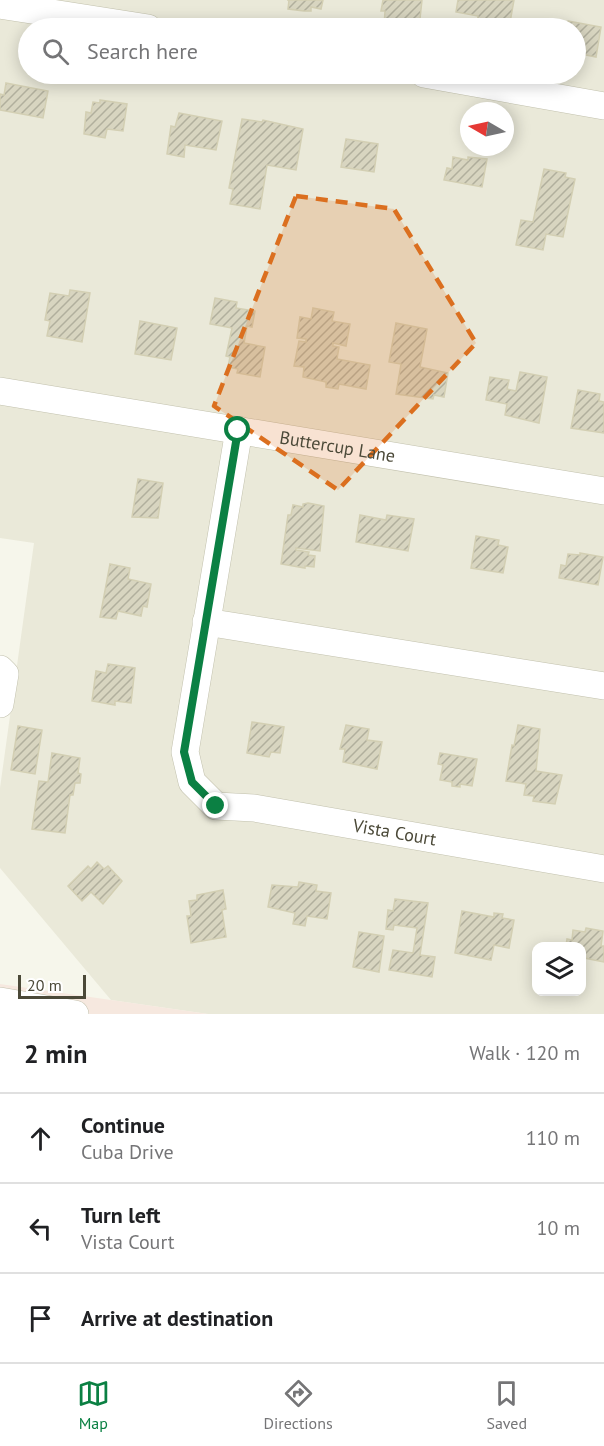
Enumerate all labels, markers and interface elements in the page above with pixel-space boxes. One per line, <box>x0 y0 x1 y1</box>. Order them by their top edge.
search box <box>18 18 586 84</box>
icon: search <box>39 35 72 68</box>
text: Search here <box>87 37 198 65</box>
north arrow <box>460 102 514 156</box>
route start <box>224 416 250 442</box>
street label: Buttercup Lane <box>278 425 397 467</box>
route end <box>202 792 228 818</box>
street label: Vista Court <box>350 813 438 851</box>
map controls <box>532 942 586 996</box>
button: layers <box>532 942 586 996</box>
scale bar <box>18 972 86 1000</box>
text: 20 m <box>27 975 62 995</box>
text: 2 min <box>24 1037 87 1070</box>
text: Walk · 120 m <box>469 1040 580 1066</box>
text: Continue <box>81 1111 165 1139</box>
icon: ahead <box>24 1122 57 1155</box>
text: 110 m <box>526 1125 580 1151</box>
text: Cuba Drive <box>81 1139 174 1165</box>
text: Turn left <box>81 1201 161 1229</box>
icon: left <box>24 1212 57 1245</box>
text: 10 m <box>537 1215 580 1241</box>
text: Vista Court <box>81 1229 175 1255</box>
icon: arrive <box>24 1302 57 1335</box>
text: Arrive at destination <box>81 1304 273 1332</box>
tab: Map <box>77 1377 110 1433</box>
tab: Directions <box>264 1377 333 1433</box>
tab: Saved <box>486 1377 527 1433</box>

